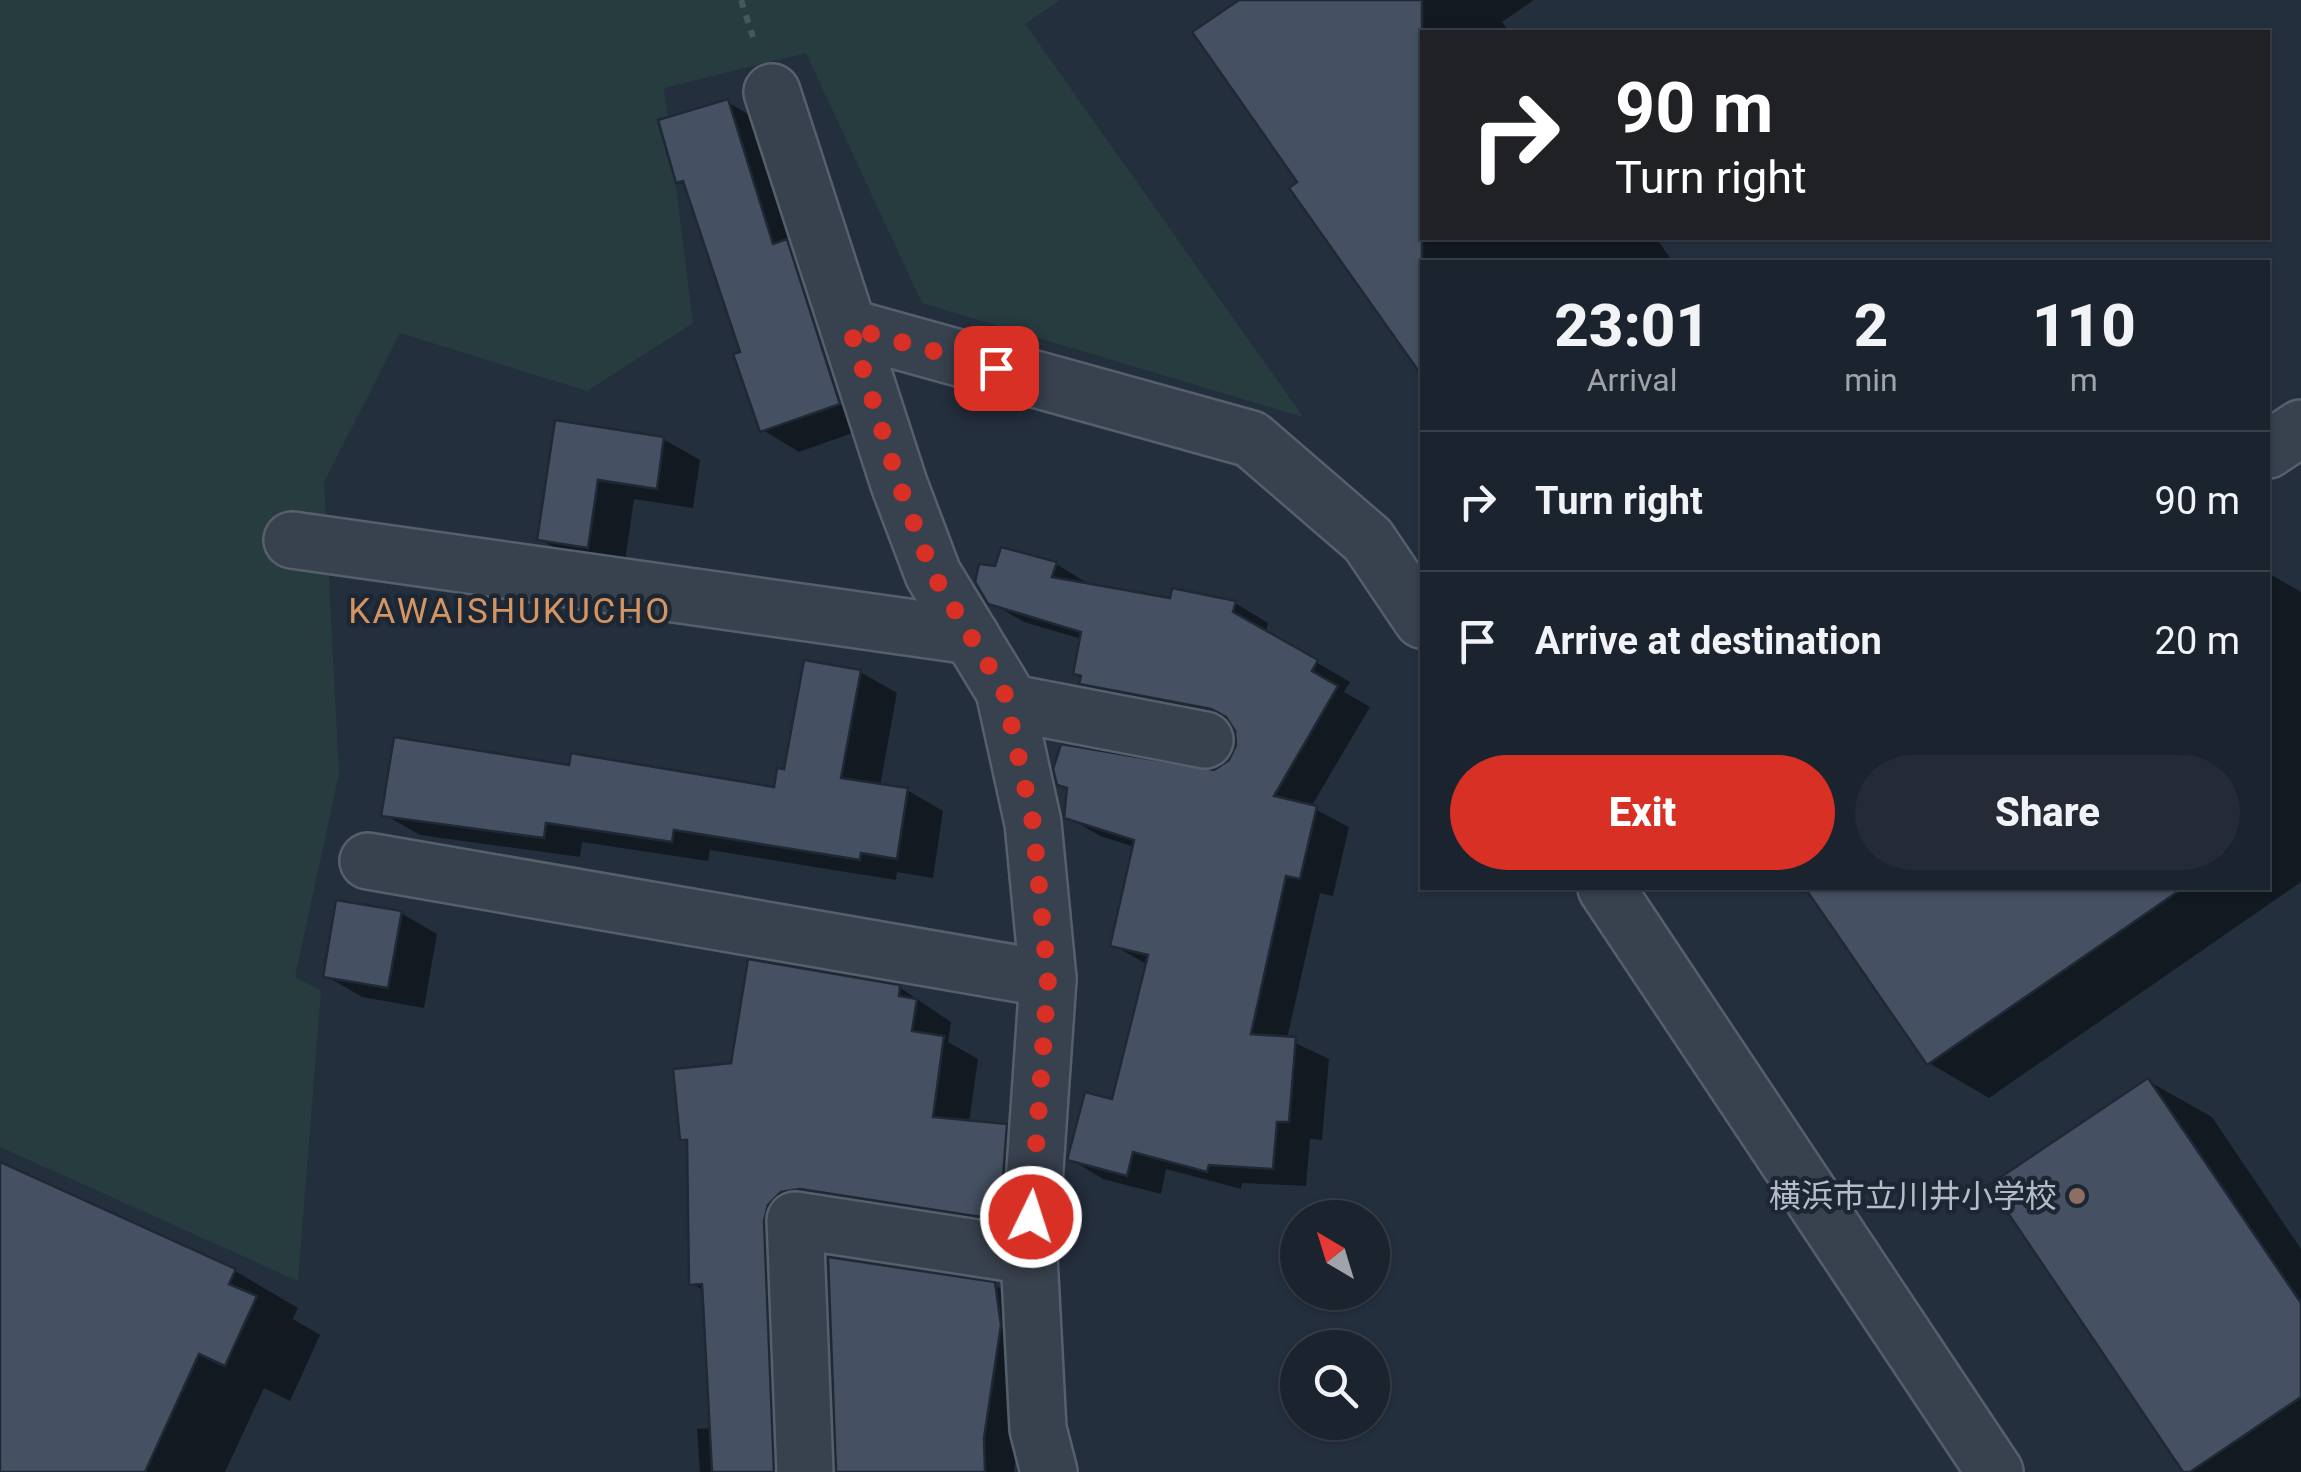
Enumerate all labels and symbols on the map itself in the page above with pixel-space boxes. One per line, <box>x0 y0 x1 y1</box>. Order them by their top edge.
pin <box>954 326 1039 411</box>
district label: KAWAISHUKUCHO <box>348 591 672 632</box>
position arrow <box>979 1165 1083 1269</box>
place label: 横浜市立川井小学校 <box>1769 1177 2057 1215</box>
marker: 横浜市立川井小学校 <box>2066 1185 2088 1207</box>
north arrow <box>1280 1200 1390 1310</box>

